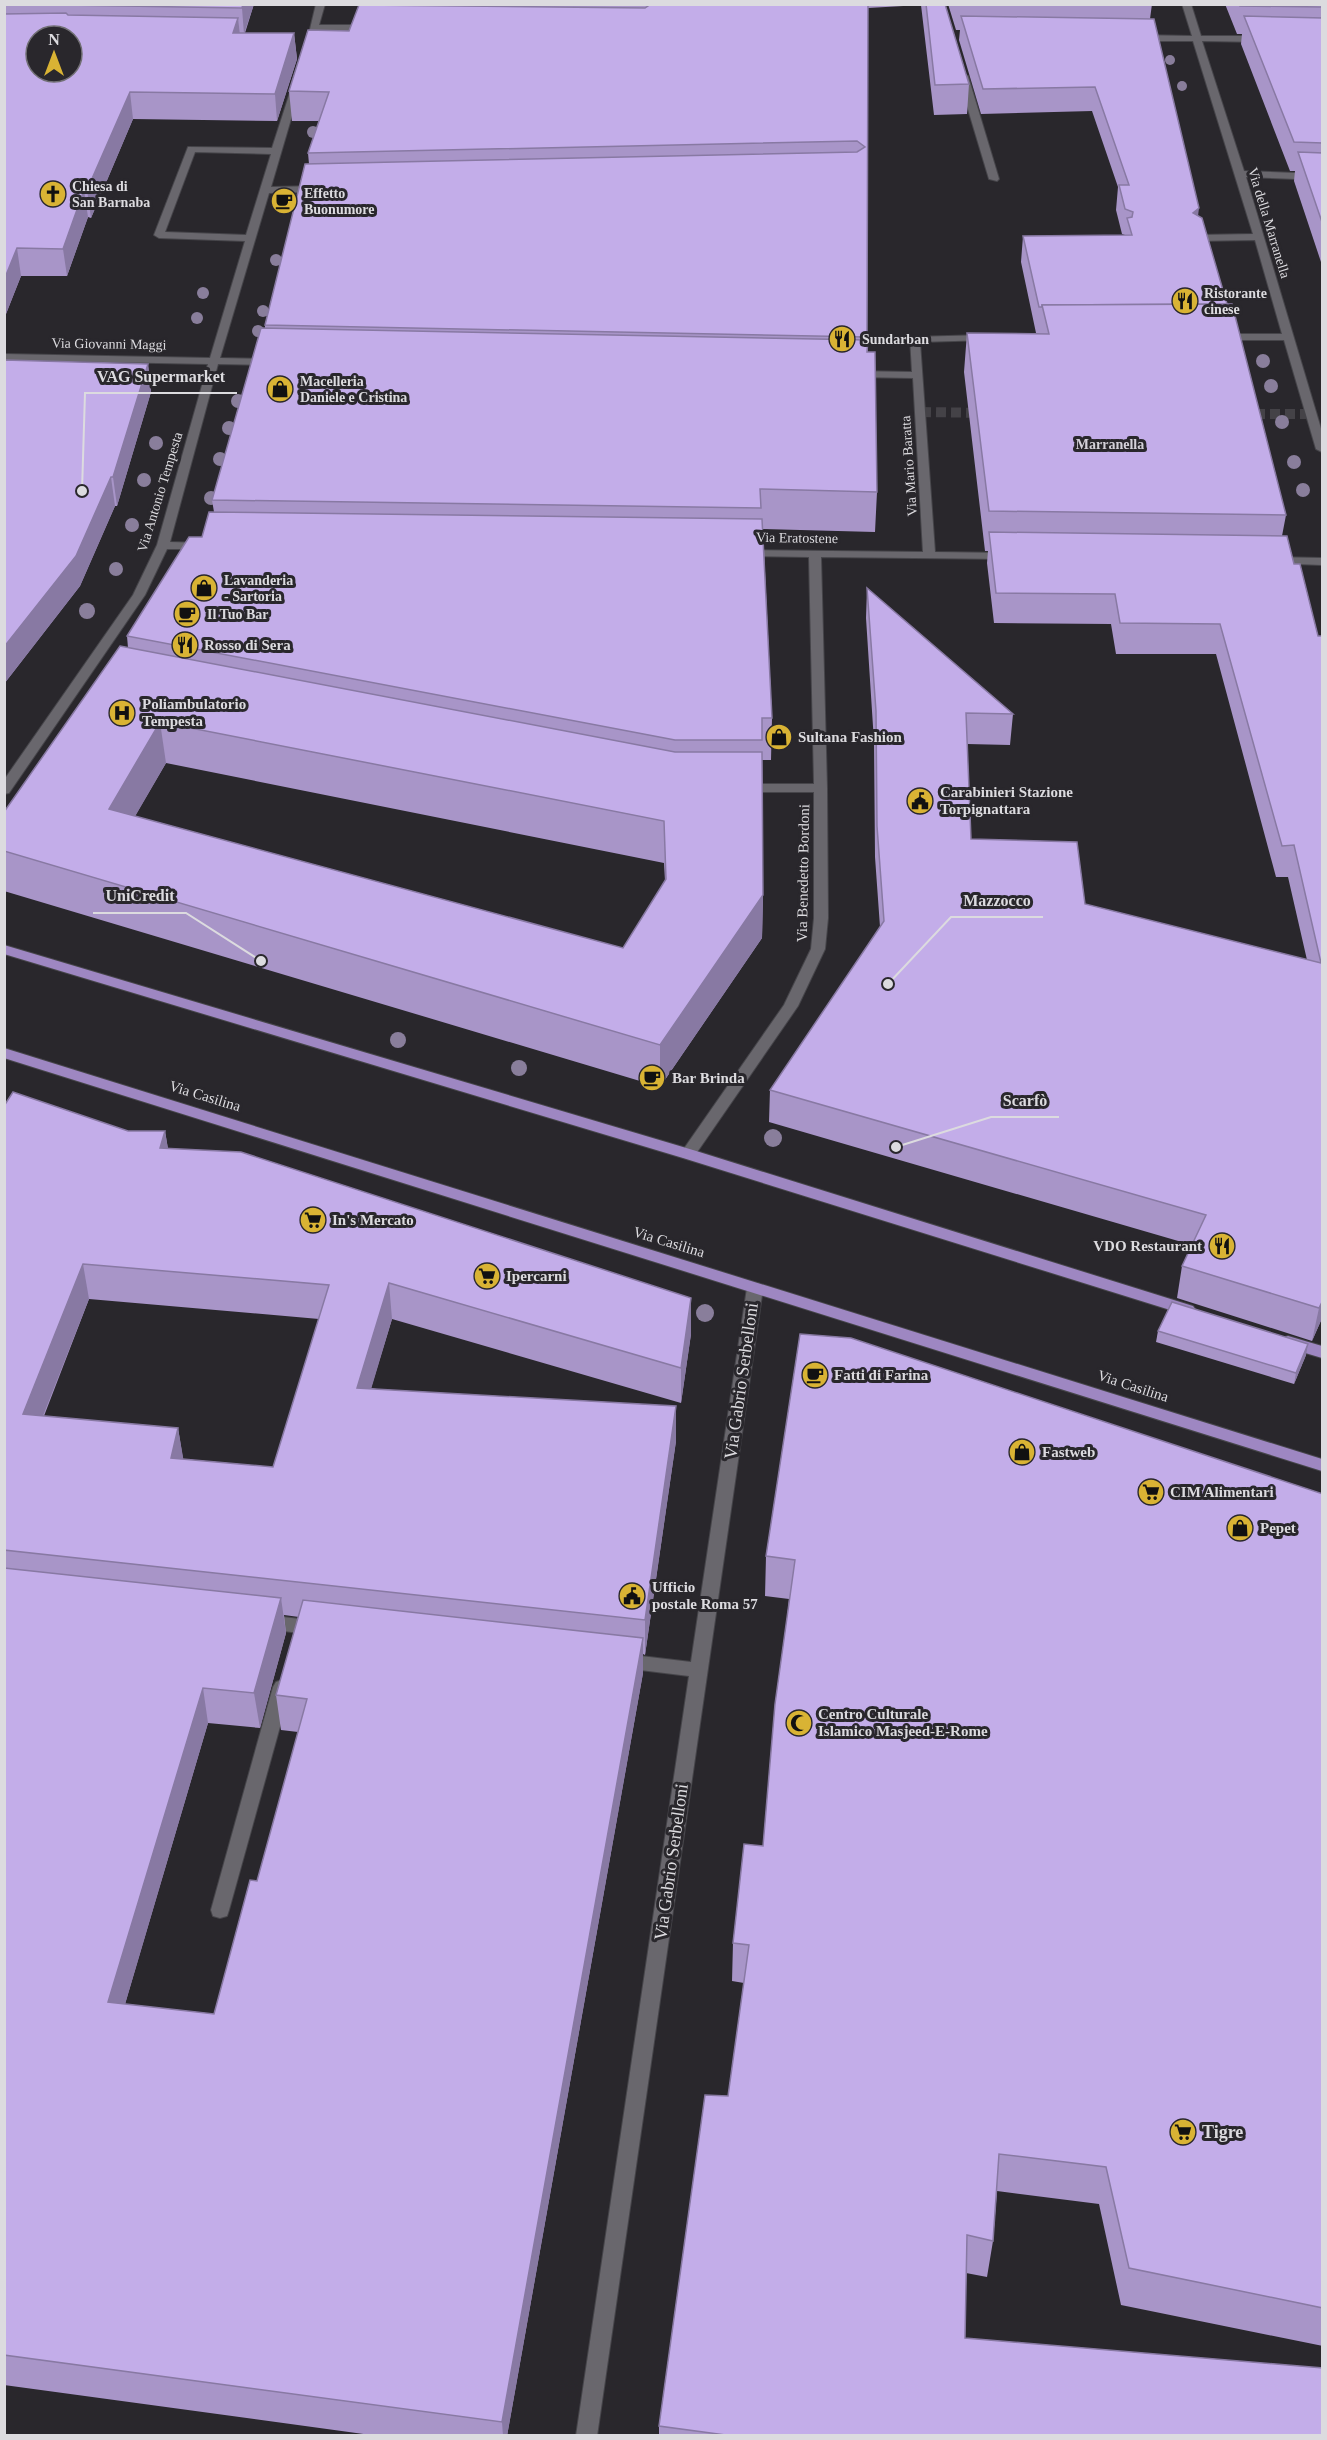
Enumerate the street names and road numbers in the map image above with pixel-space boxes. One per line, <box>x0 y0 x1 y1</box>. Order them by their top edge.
street label: Via della Marranella <box>1245 166 1293 281</box>
street label: Via Giovanni Maggi <box>51 335 167 353</box>
street label: Via Mario Baratta <box>898 414 920 517</box>
street label: Via Antonio Tempesta <box>135 429 186 554</box>
street label: Via Eratostene <box>756 530 838 546</box>
street label: Via Benedetto Bordoni <box>794 804 812 942</box>
street label: Via Casilina <box>167 1078 243 1115</box>
street label: Via Casilina <box>631 1224 707 1261</box>
street label: Via Gabrio Serbelloni <box>720 1301 762 1461</box>
street label: Via Casilina <box>1095 1367 1171 1405</box>
street label: Via Gabrio Serbelloni <box>650 1782 692 1942</box>

